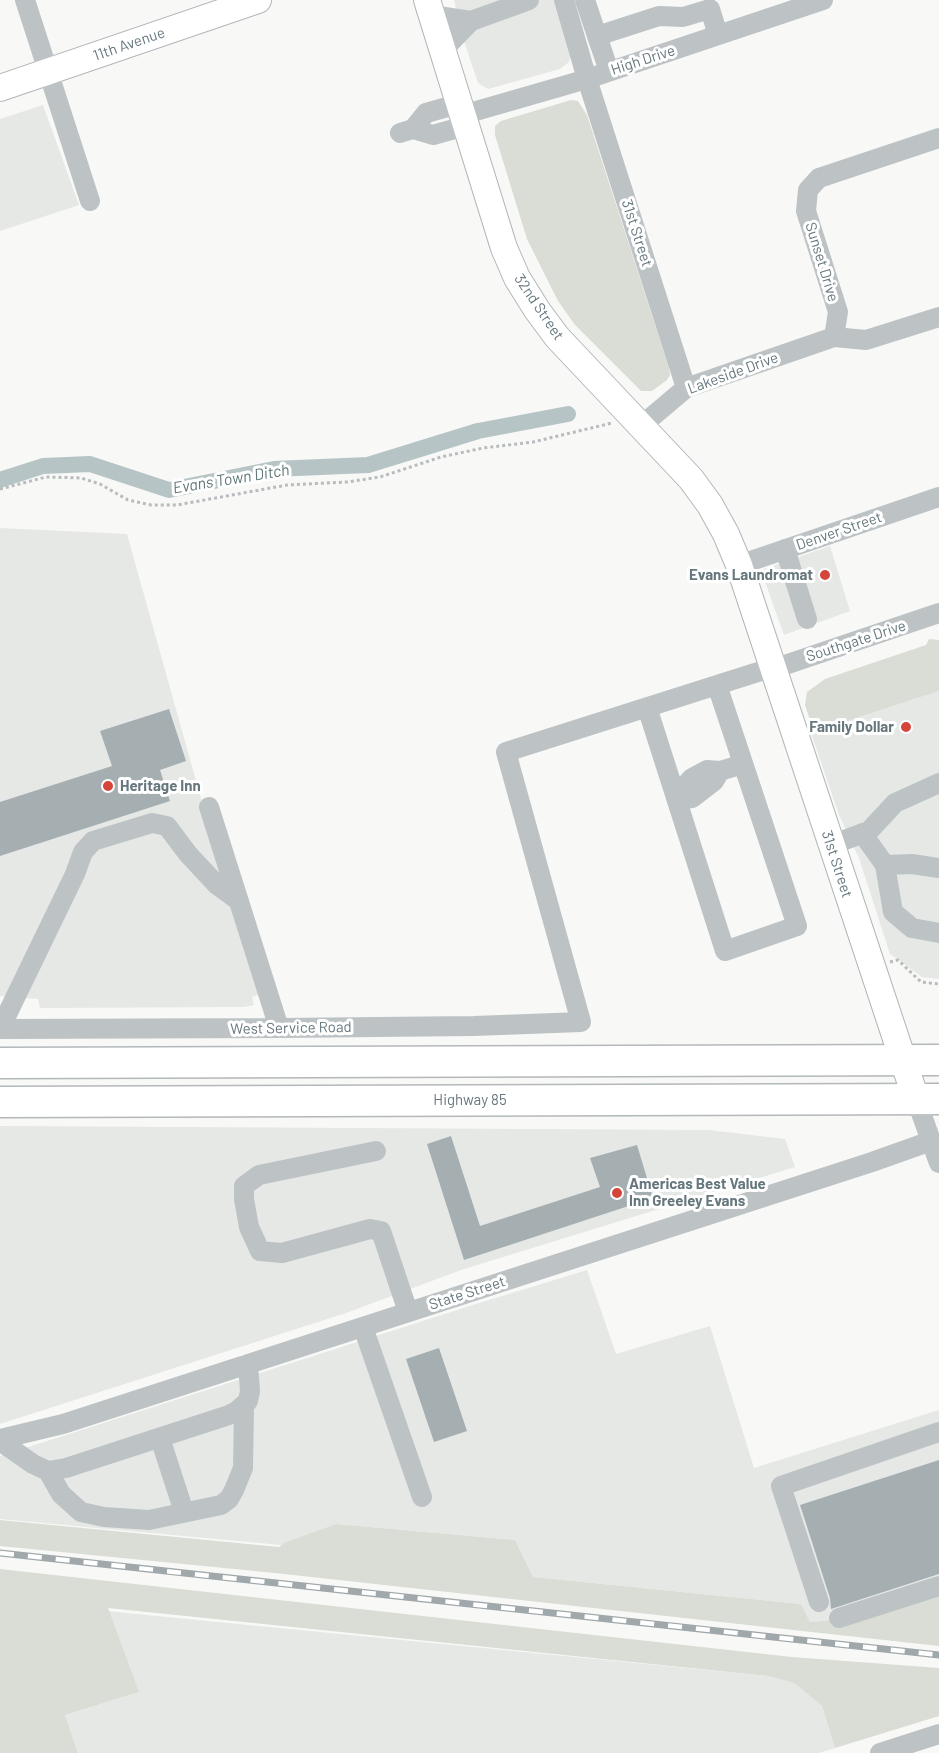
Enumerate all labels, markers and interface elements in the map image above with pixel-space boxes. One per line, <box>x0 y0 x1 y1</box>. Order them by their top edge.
street label: 11th Avenue <box>91 23 167 65</box>
street label: High Drive <box>609 41 677 79</box>
street label: 31st Street <box>618 197 656 269</box>
street label: Sunset Drive <box>801 220 843 304</box>
street label: 32nd Street <box>510 271 568 343</box>
street label: Lakeside Drive <box>685 348 781 398</box>
water label: Evans Town Ditch <box>171 460 291 498</box>
street label: Denver Street <box>794 508 884 554</box>
place label: Evans Laundromat <box>689 566 813 584</box>
marker: Evans Laundromat <box>818 568 832 582</box>
street label: Southgate Drive <box>804 616 908 666</box>
place label: Family Dollar <box>809 718 894 736</box>
marker: Family Dollar <box>899 720 913 734</box>
place label: Heritage Inn <box>120 777 201 795</box>
marker: Heritage Inn <box>101 779 115 793</box>
street label: 31st Street <box>818 828 856 900</box>
street label: West Service Road <box>230 1018 352 1038</box>
street label: Highway 85 <box>433 1091 507 1109</box>
place label: Americas Best Value Inn Greeley Evans <box>629 1175 766 1210</box>
marker: Americas Best Value Inn Greeley Evans <box>610 1186 624 1200</box>
street label: State Street <box>427 1272 507 1314</box>

